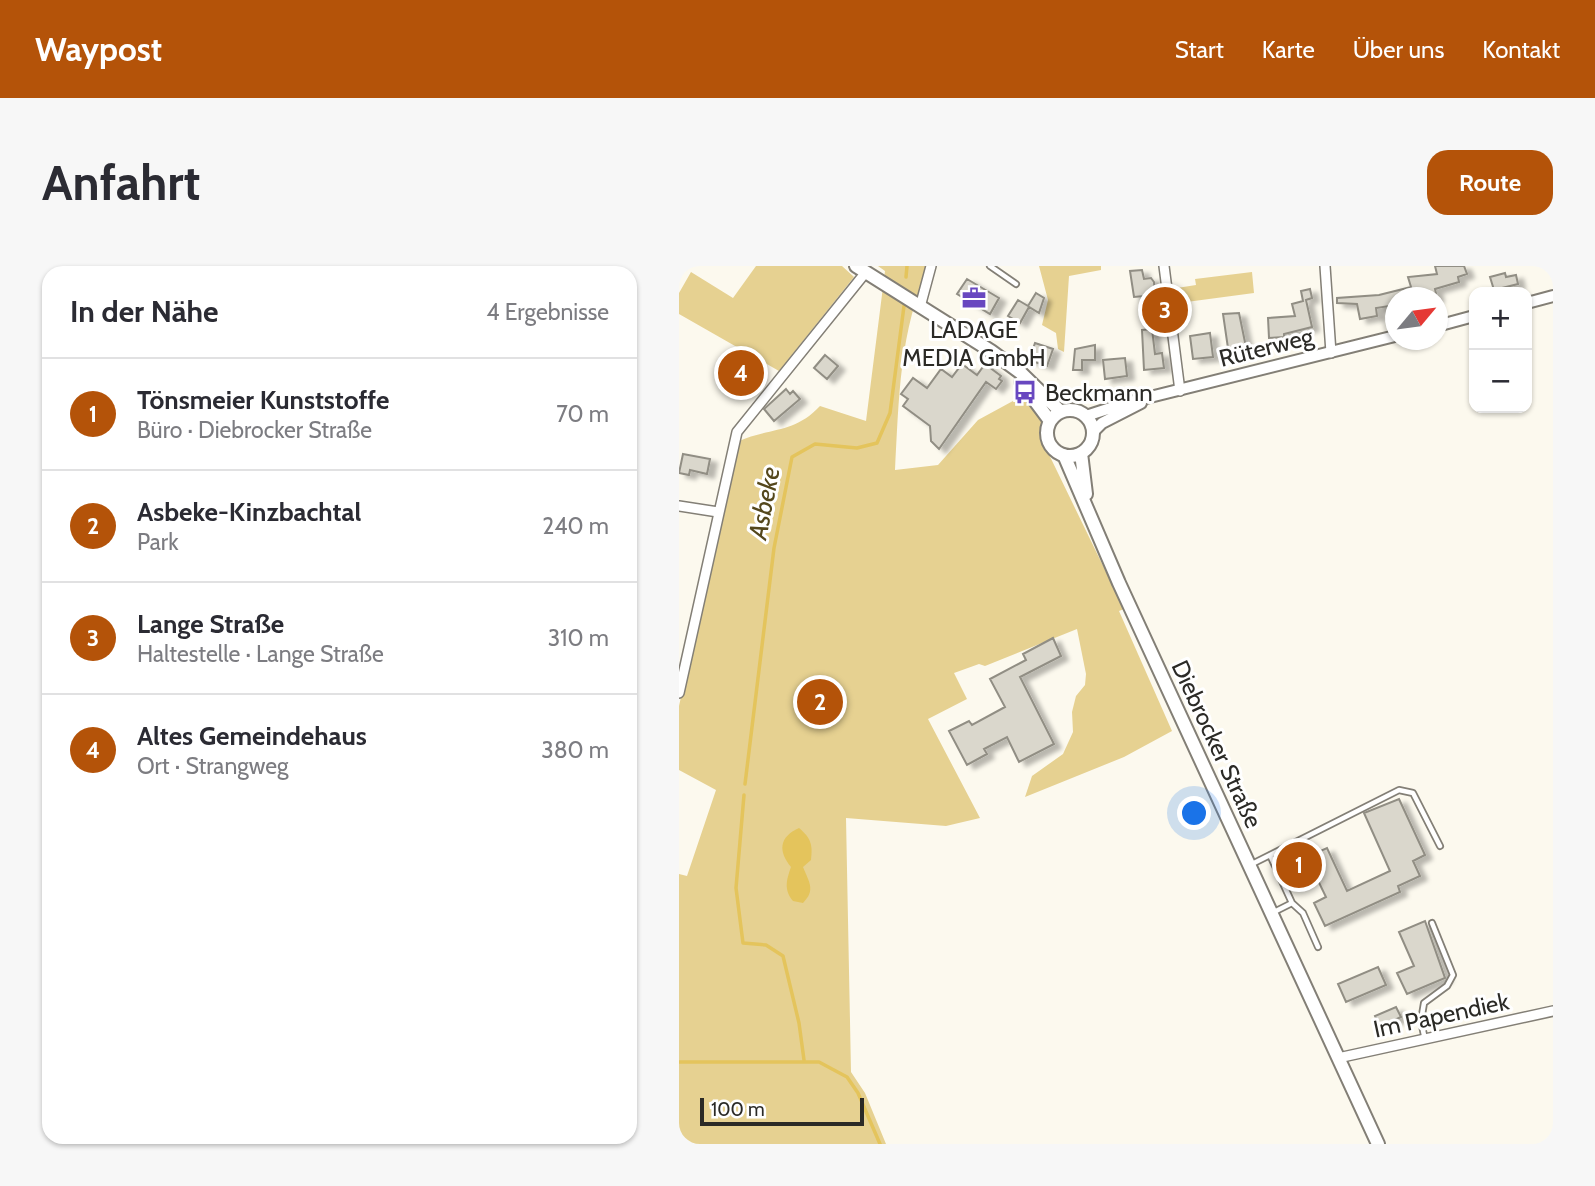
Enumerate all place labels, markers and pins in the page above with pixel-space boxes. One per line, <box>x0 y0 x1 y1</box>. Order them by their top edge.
office icon: LADAGE MEDIA GmbH <box>960 284 988 312</box>
pin: 3 <box>1142 284 1188 336</box>
place label: LADAGE MEDIA GmbH <box>902 315 1046 372</box>
pin: 4 <box>718 347 764 399</box>
bus stop icon: Beckmann <box>1011 378 1039 406</box>
place label: Beckmann <box>1045 378 1153 407</box>
pin: 2 <box>797 676 843 728</box>
pin: 1 <box>1276 839 1322 891</box>

